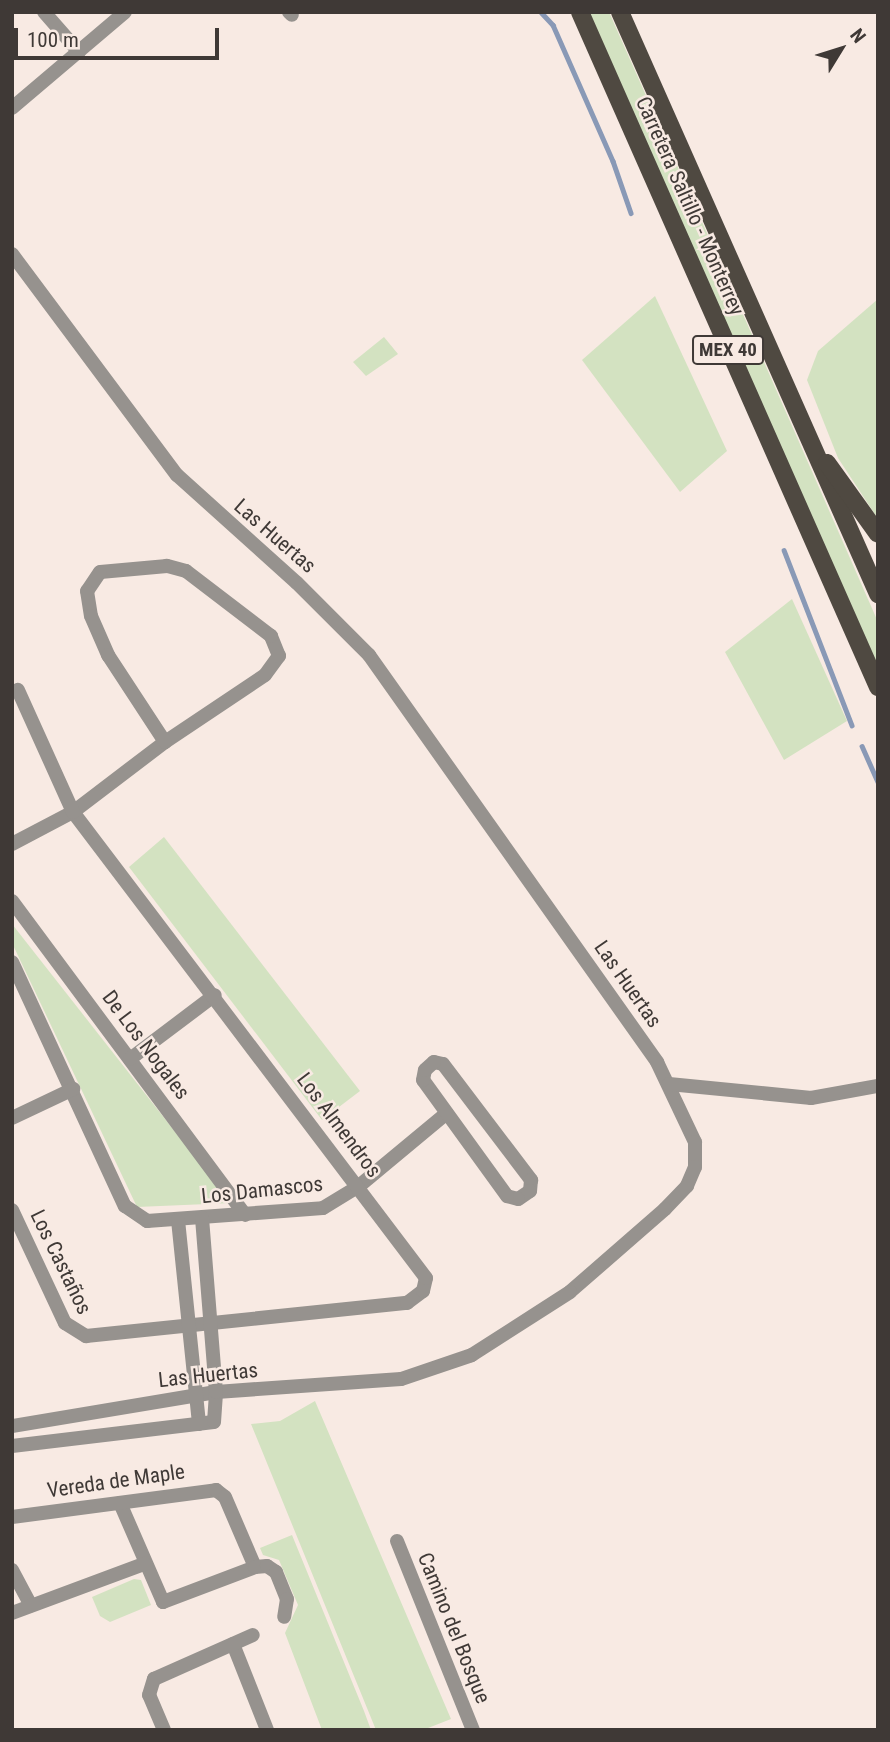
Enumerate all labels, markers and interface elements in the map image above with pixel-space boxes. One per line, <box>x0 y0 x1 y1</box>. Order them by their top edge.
scale bar <box>18 14 222 58</box>
north arrow <box>806 14 876 84</box>
text: N <box>845 24 871 47</box>
text: 100 m <box>27 28 79 52</box>
street label: Carretera Saltillo - Monterrey <box>630 93 750 319</box>
road number: MEX 40 <box>691 334 765 366</box>
street label: Las Huertas <box>229 494 321 578</box>
street label: Las Huertas <box>589 936 667 1032</box>
street label: De Los Nogales <box>97 986 195 1104</box>
street label: Los Almendros <box>292 1068 386 1182</box>
street label: Los Damascos <box>200 1171 324 1209</box>
street label: Los Castaños <box>25 1206 97 1318</box>
street label: Las Huertas <box>157 1357 259 1393</box>
street label: Vereda de Maple <box>46 1459 186 1503</box>
street label: Camino del Bosque <box>412 1549 496 1707</box>

